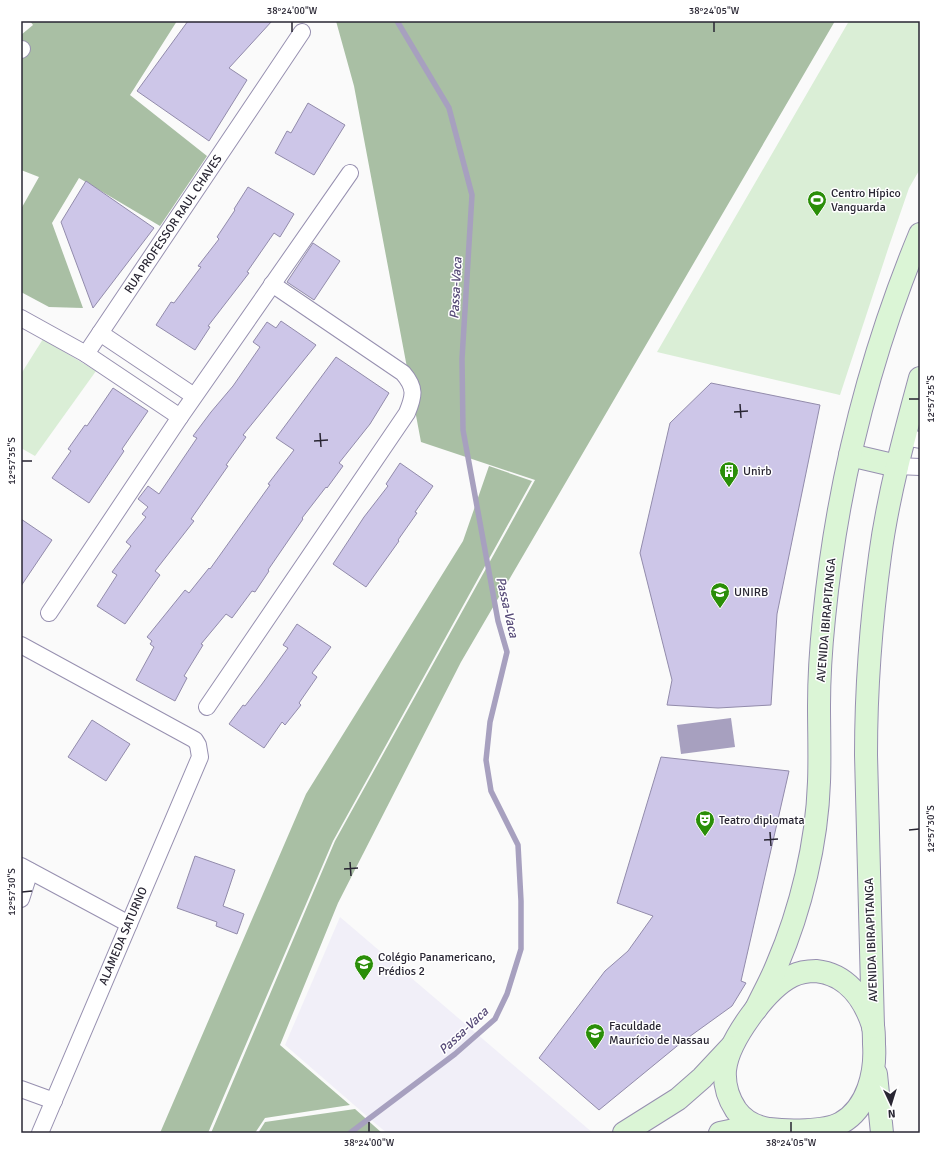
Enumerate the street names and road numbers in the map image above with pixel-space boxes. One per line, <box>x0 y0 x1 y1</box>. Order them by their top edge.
street label: RUA PROFESSOR RAUL CHAVES <box>121 152 226 297</box>
street label: AVENIDA IBIRAPITANGA <box>814 557 839 683</box>
street label: AVENIDA IBIRAPITANGA <box>862 877 881 1002</box>
street label: ALAMEDA SATURNO <box>96 885 151 988</box>

